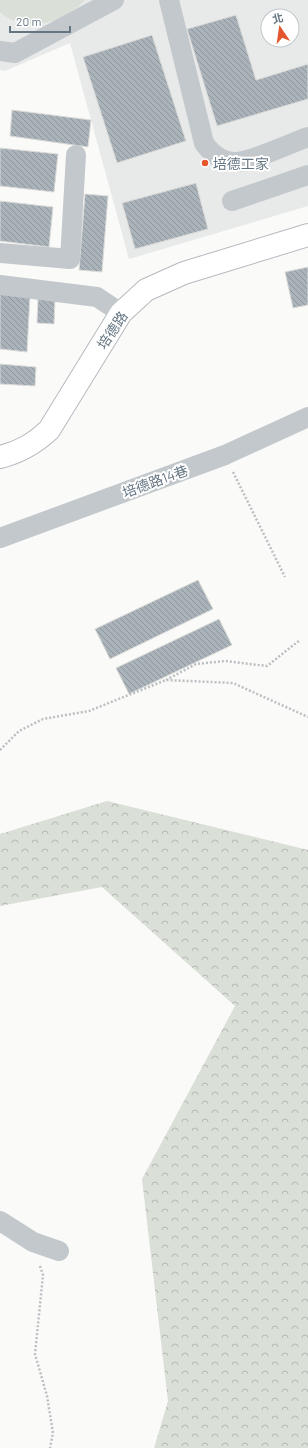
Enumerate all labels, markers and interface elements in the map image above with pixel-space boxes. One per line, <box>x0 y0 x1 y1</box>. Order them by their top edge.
scale bar <box>10 8 70 34</box>
north arrow <box>260 8 300 48</box>
text: 北 <box>271 10 284 25</box>
text: 20 m <box>16 14 42 28</box>
place label: 培德工家 <box>213 155 269 172</box>
marker: 培德工家 <box>200 158 210 168</box>
street label: 培德路 <box>93 308 131 352</box>
street label: 培德路14巷 <box>120 461 190 501</box>

